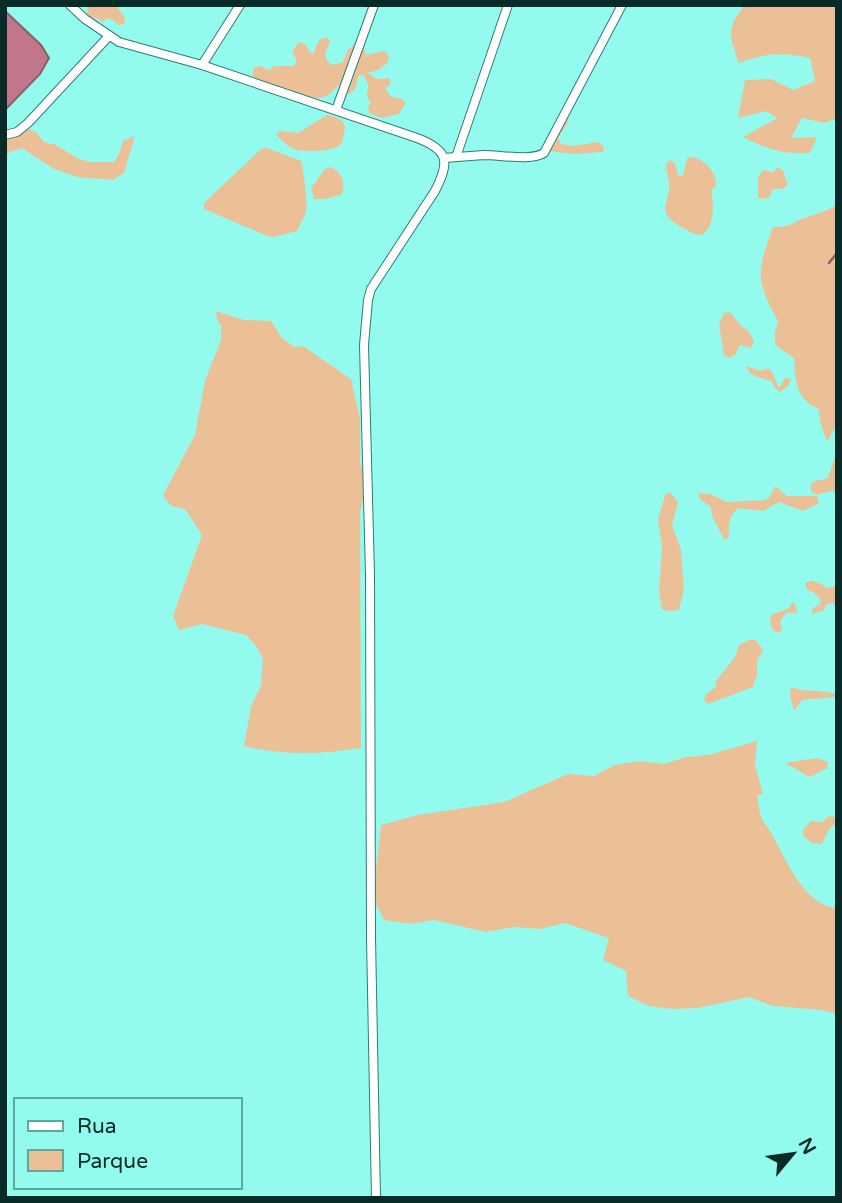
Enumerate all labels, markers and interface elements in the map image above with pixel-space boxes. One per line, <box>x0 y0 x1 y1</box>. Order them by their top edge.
legend <box>14 1098 242 1189</box>
text: Rua <box>77 1114 117 1139</box>
north arrow <box>758 1119 828 1189</box>
text: N <box>794 1134 820 1158</box>
text: Parque <box>77 1149 148 1174</box>

